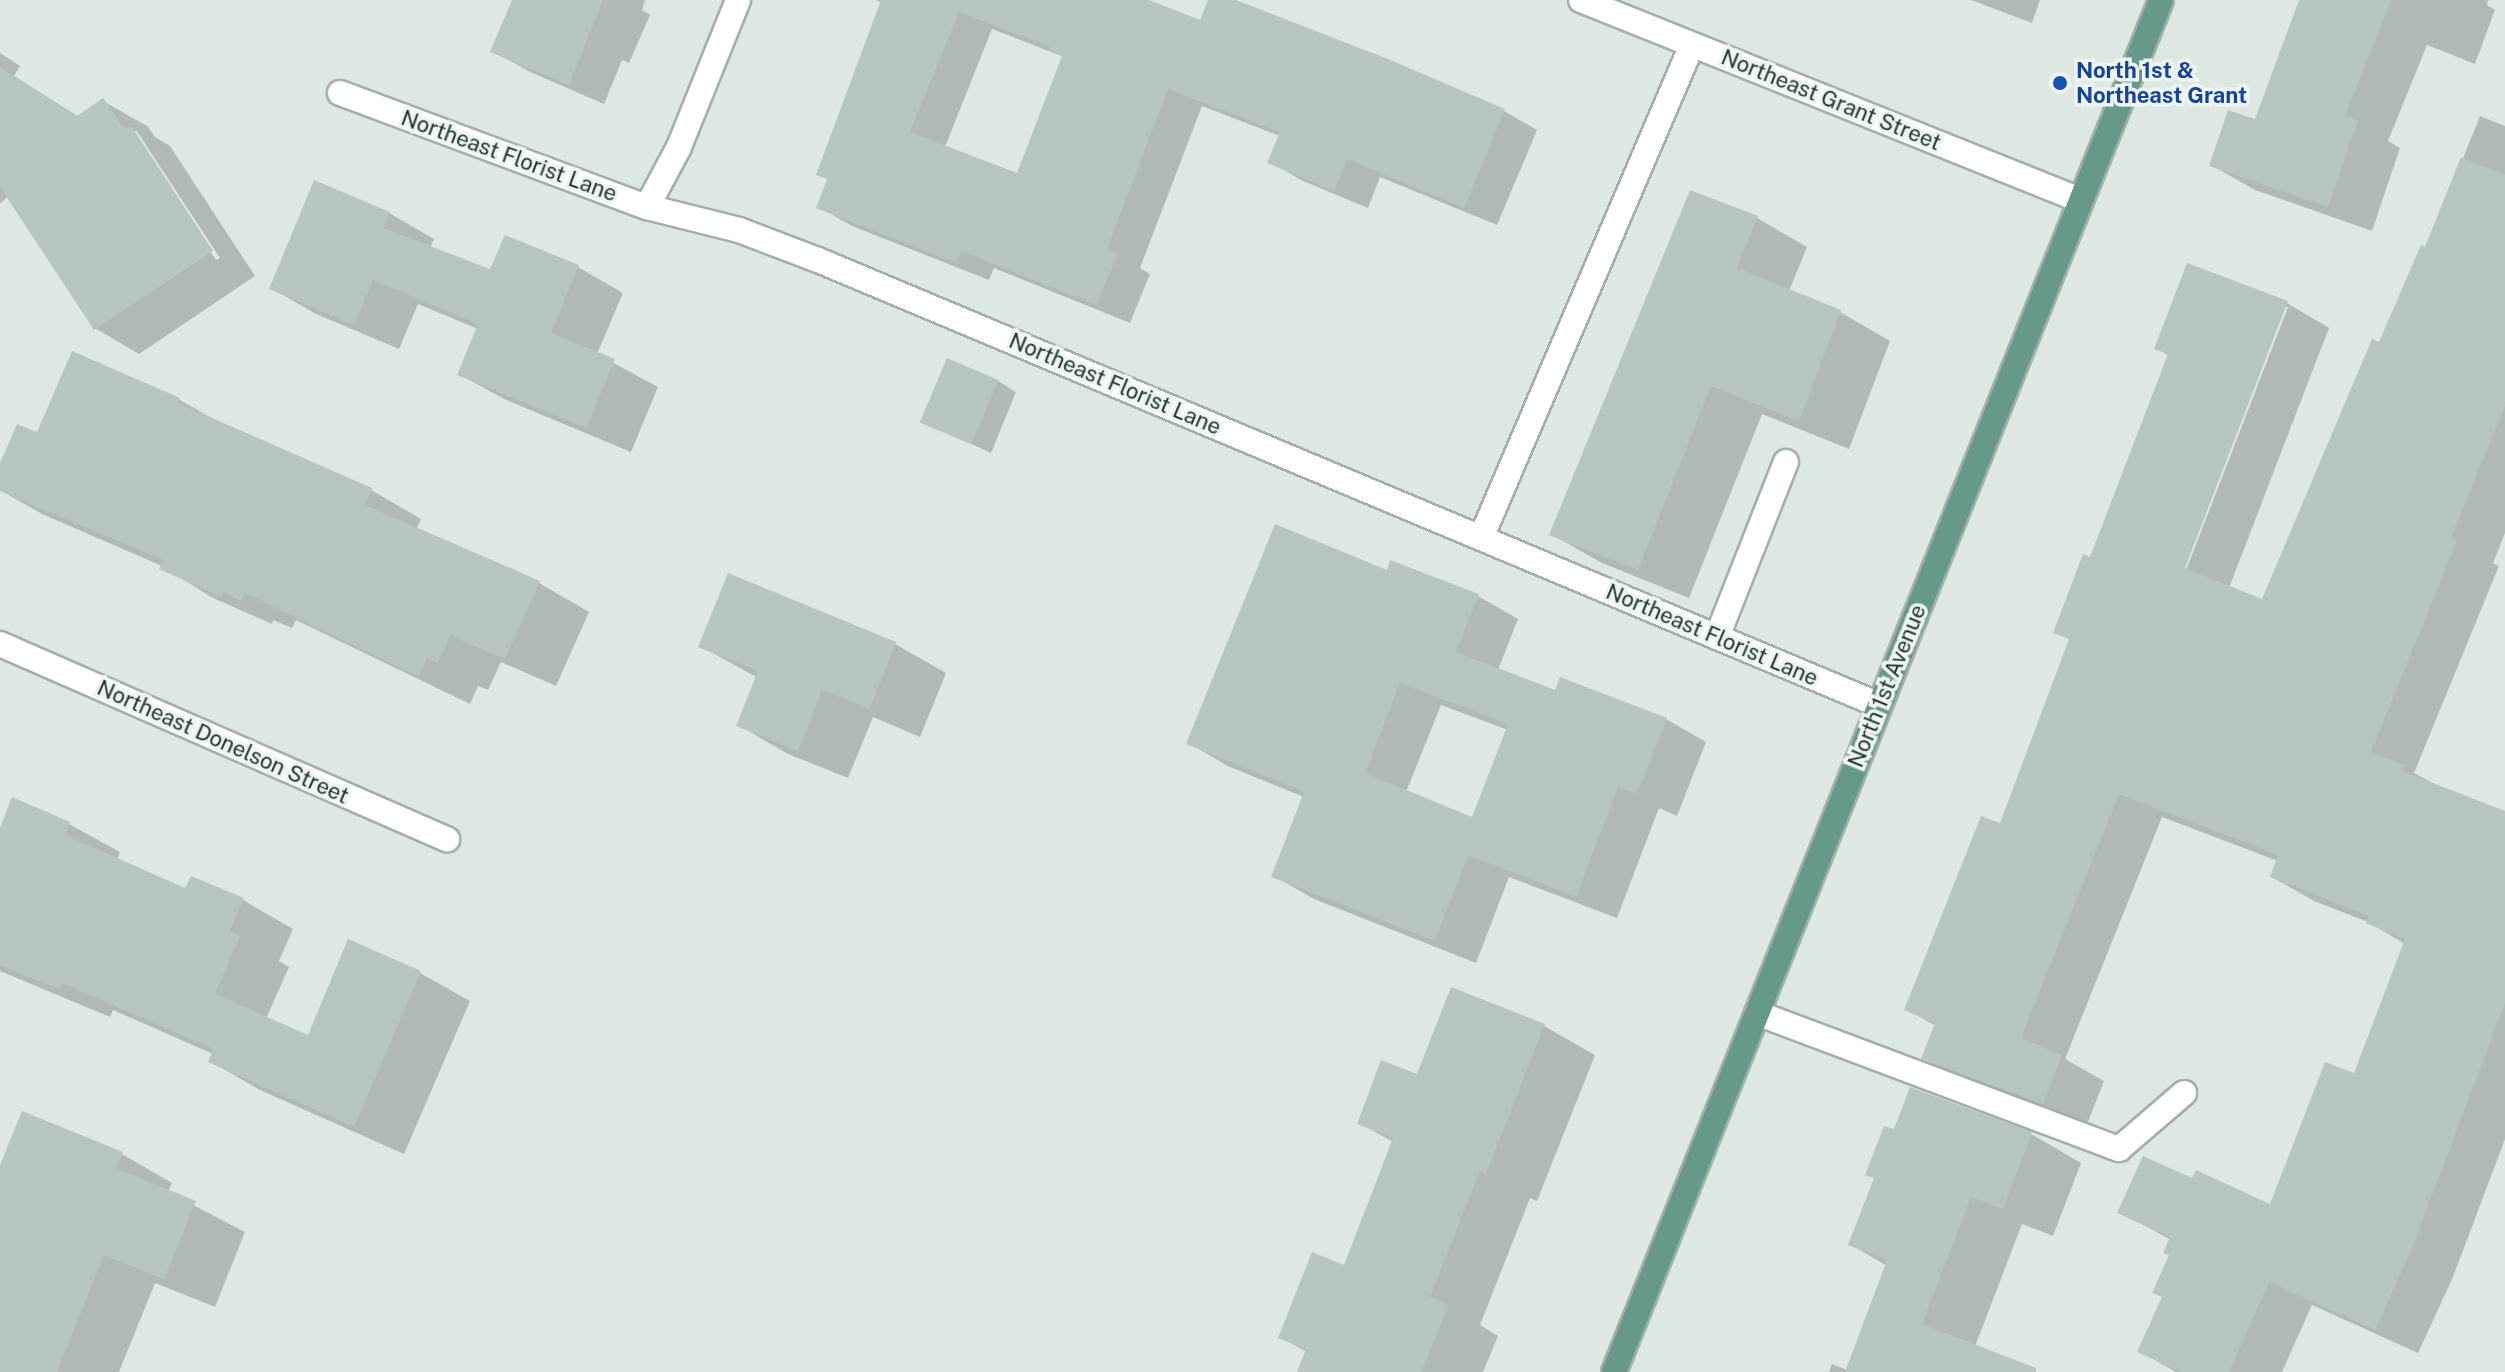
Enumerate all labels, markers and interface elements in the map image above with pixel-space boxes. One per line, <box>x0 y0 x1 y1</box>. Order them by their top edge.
street label: Northeast Grant Street <box>1717 44 1945 156</box>
place label: North 1st & Northeast Grant <box>2076 57 2247 108</box>
marker: North 1st & Northeast Grant <box>2051 74 2069 92</box>
street label: Northeast Florist Lane <box>398 105 620 207</box>
street label: Northeast Florist Lane <box>1005 327 1225 441</box>
street label: Northeast Florist Lane <box>1602 578 1822 692</box>
street label: North 1st Avenue <box>1842 601 1932 771</box>
street label: Northeast Donelson Street <box>93 674 353 810</box>

